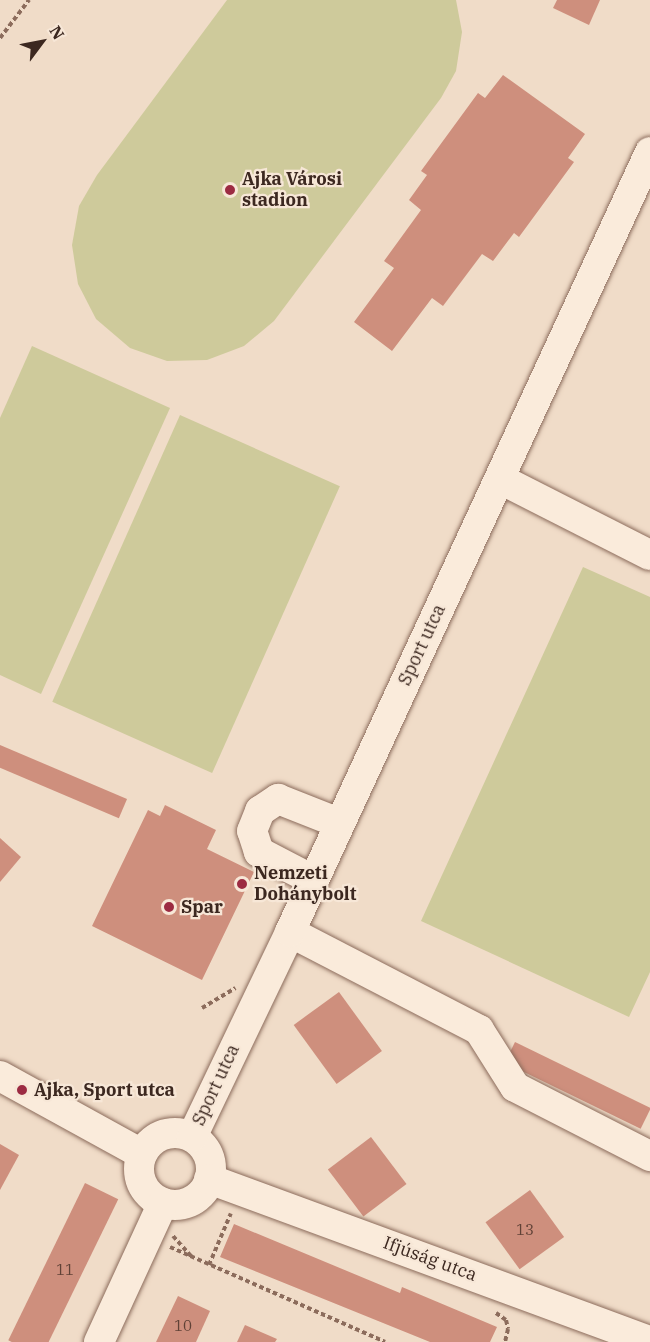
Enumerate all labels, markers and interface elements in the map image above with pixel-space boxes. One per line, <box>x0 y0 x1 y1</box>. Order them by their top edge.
north arrow <box>12 12 72 72</box>
text: N <box>45 22 69 43</box>
place label: Ajka Városi stadion <box>242 169 342 212</box>
marker: Ajka Városi stadion <box>223 183 237 197</box>
street label: Sport utca <box>394 601 450 689</box>
place label: Nemzeti Dohánybolt <box>254 863 356 906</box>
marker: Nemzeti Dohánybolt <box>235 877 249 891</box>
place label: Spar <box>181 896 223 918</box>
marker: Spar <box>162 900 176 914</box>
street label: Sport utca <box>188 1041 244 1129</box>
place label: Ajka, Sport utca <box>34 1079 175 1101</box>
marker: Ajka, Sport utca <box>15 1083 29 1097</box>
house number: 13 <box>516 1221 534 1239</box>
street label: Ifjúság utca <box>380 1232 480 1286</box>
house number: 11 <box>56 1261 74 1279</box>
house number: 10 <box>174 1317 192 1335</box>

